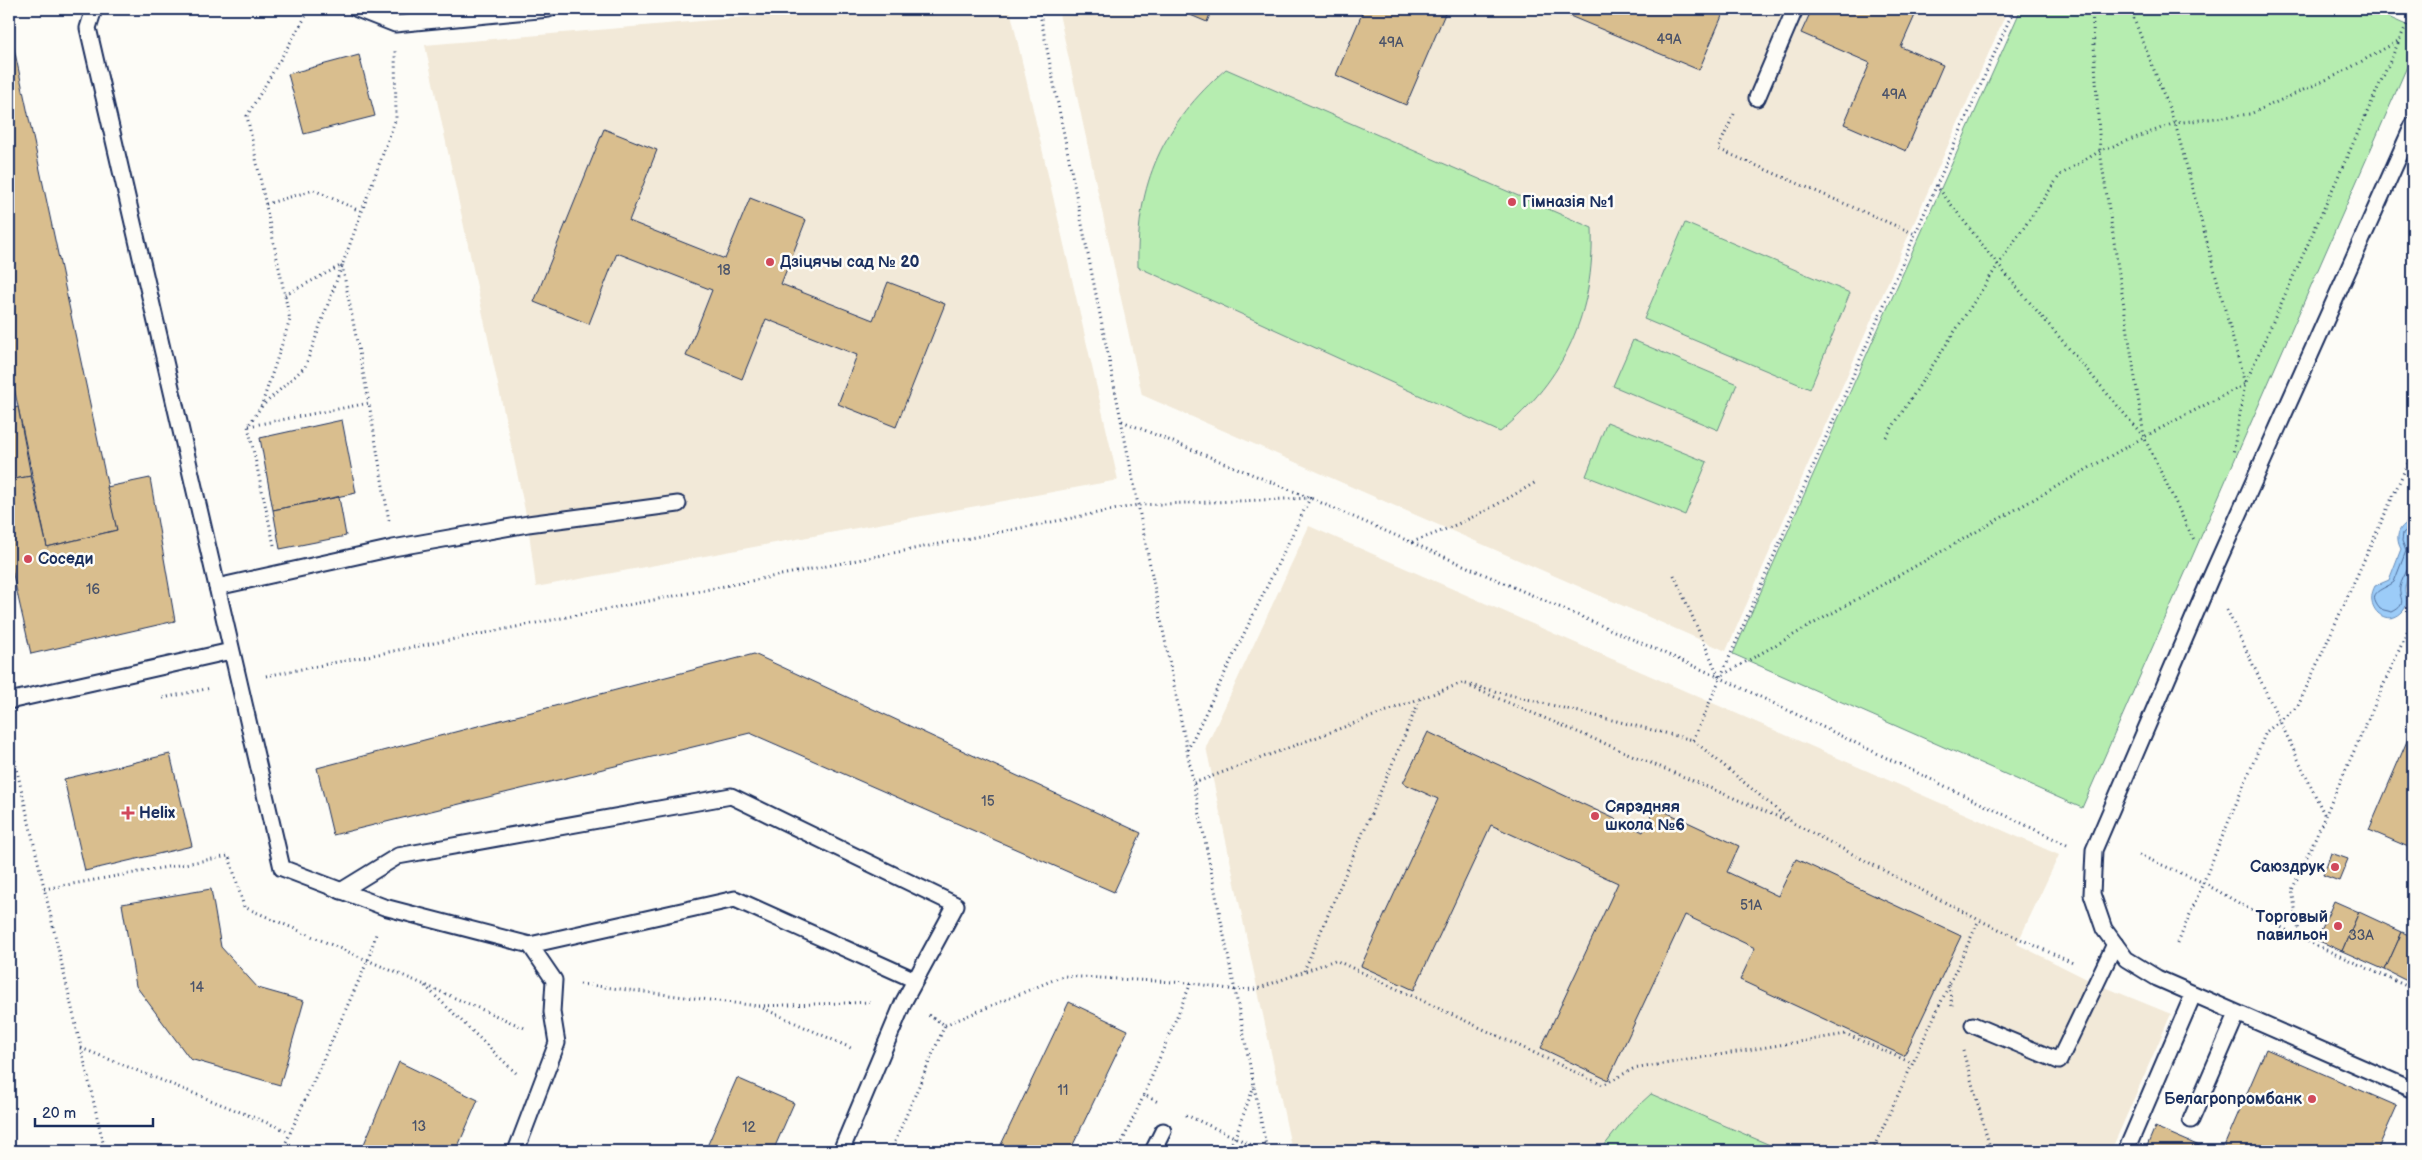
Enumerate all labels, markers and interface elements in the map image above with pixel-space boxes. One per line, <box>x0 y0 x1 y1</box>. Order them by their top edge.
house number: 49А <box>1656 31 1682 48</box>
house number: 49А <box>1378 34 1404 51</box>
house number: 49А <box>1881 86 1907 103</box>
place label: Гімназія №1 <box>1522 193 1614 212</box>
marker: Гімназія №1 <box>1506 196 1518 208</box>
place label: Дзіцячы сад № 20 <box>780 253 920 272</box>
marker: Дзіцячы сад № 20 <box>764 256 776 268</box>
house number: 18 <box>717 262 731 279</box>
place label: Соседи <box>38 550 93 569</box>
marker: Соседи <box>22 553 34 565</box>
house number: 16 <box>86 581 100 598</box>
house number: 15 <box>981 793 995 810</box>
place label: Сярэдняя школа №6 <box>1605 798 1685 835</box>
place label: Helix <box>139 804 175 823</box>
marker: Helix <box>121 806 135 820</box>
marker: Сярэдняя школа №6 <box>1589 810 1601 822</box>
place label: Саюздрук <box>2250 858 2325 877</box>
marker: Саюздрук <box>2329 861 2341 873</box>
house number: 51А <box>1740 897 1762 914</box>
place label: Торговый павильон <box>2256 908 2328 945</box>
marker: Торговый павильон <box>2332 920 2344 932</box>
house number: 33А <box>2348 927 2374 944</box>
house number: 14 <box>190 979 204 996</box>
house number: 11 <box>1058 1082 1068 1099</box>
place label: Белагропромбанк <box>2164 1090 2302 1109</box>
marker: Белагропромбанк <box>2306 1093 2318 1105</box>
scale bar <box>35 1095 152 1127</box>
text: 20 m <box>42 1104 76 1123</box>
house number: 13 <box>412 1118 426 1135</box>
house number: 12 <box>742 1119 757 1136</box>

